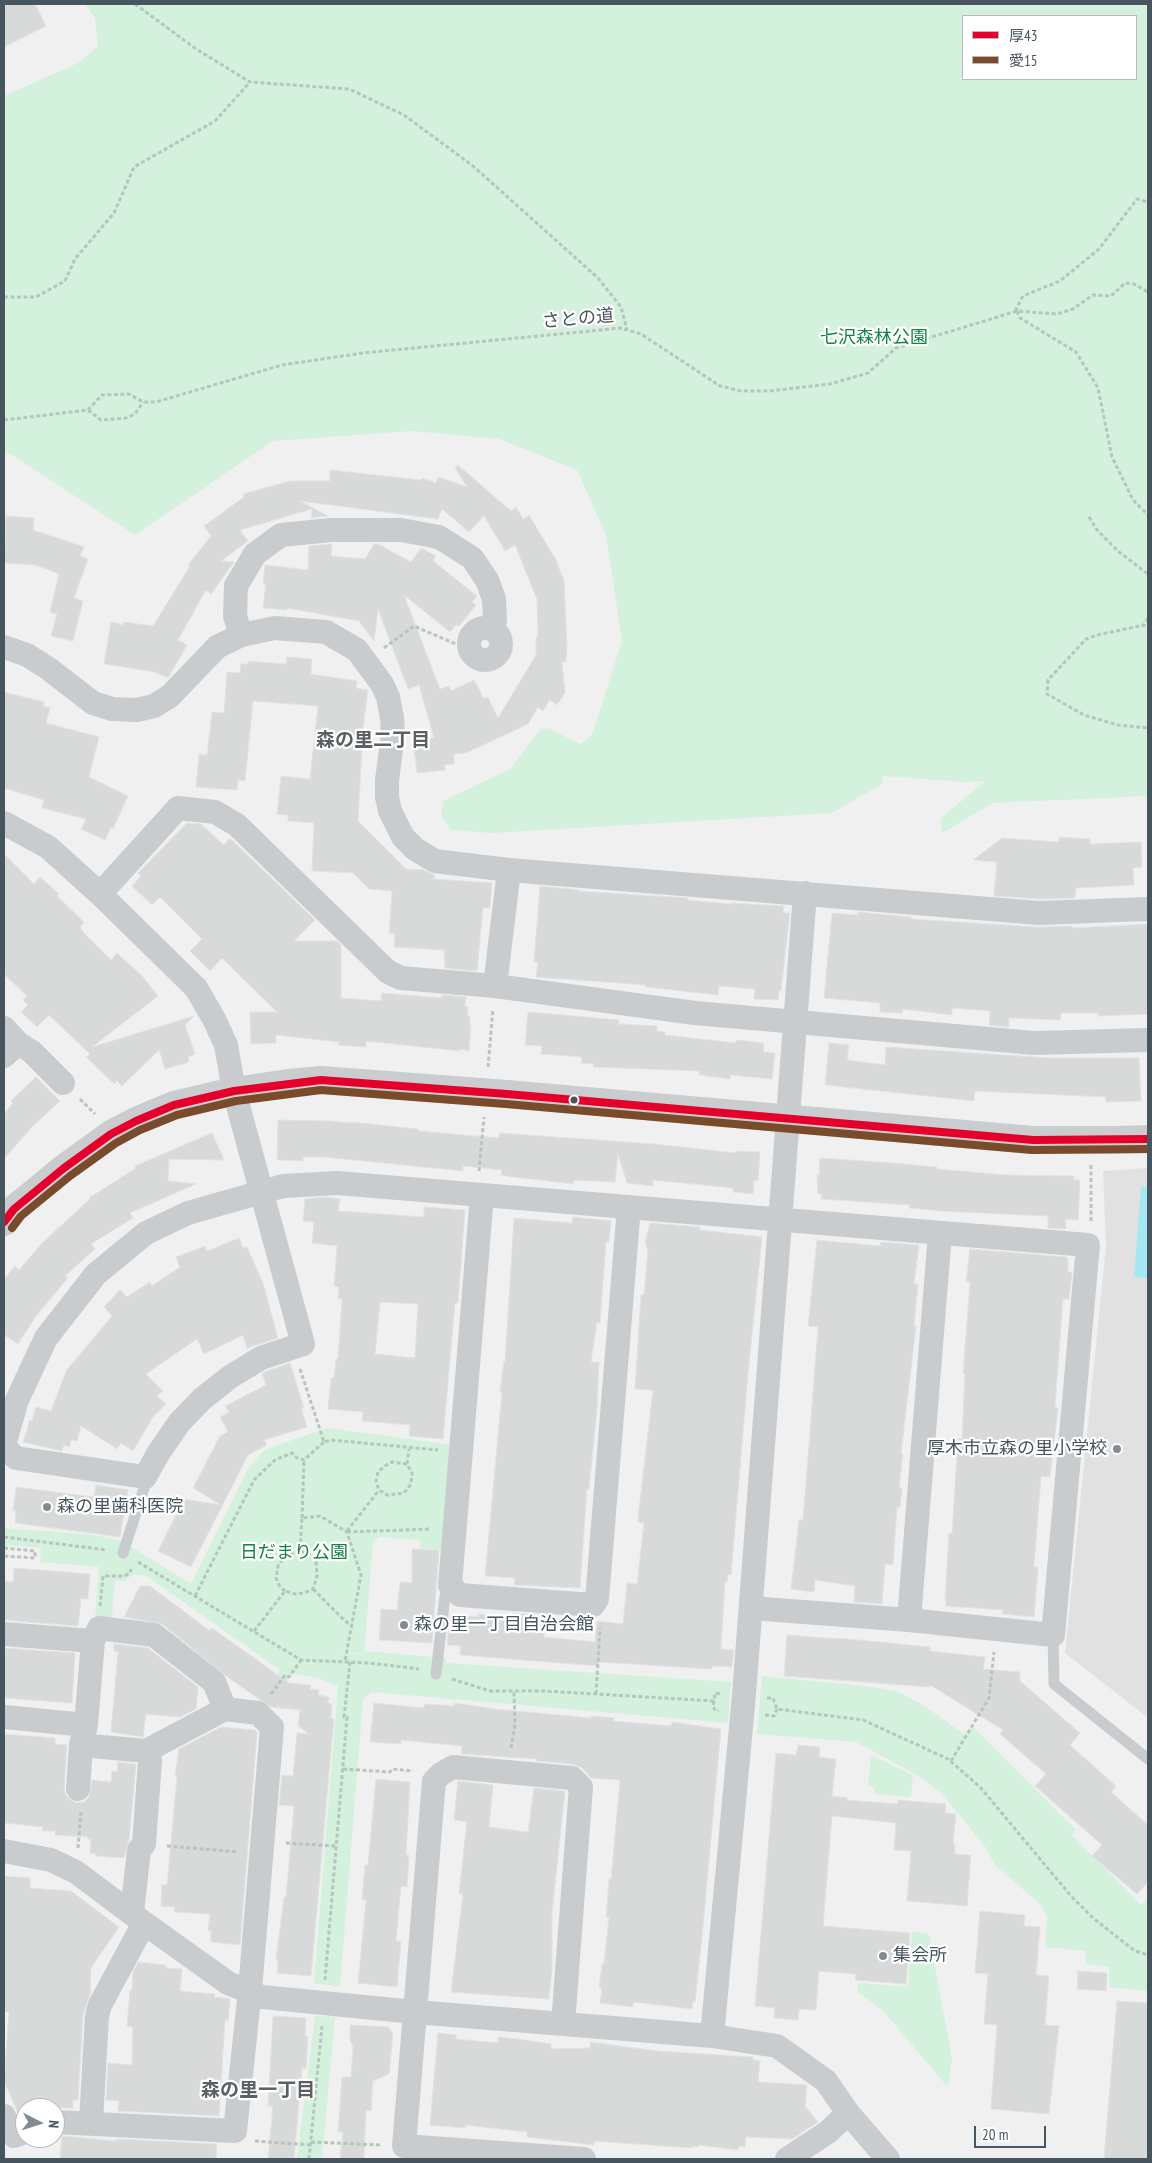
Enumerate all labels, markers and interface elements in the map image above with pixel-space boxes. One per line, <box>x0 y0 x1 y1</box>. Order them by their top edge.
legend <box>962 15 1137 80</box>
text: 厚43 <box>1009 26 1038 45</box>
text: 愛15 <box>1009 51 1038 70</box>
street label: さとの道 <box>541 305 615 333</box>
park label: 七沢森林公園 <box>820 327 928 349</box>
district label: 森の里二丁目 <box>316 730 430 752</box>
unlabelled marker <box>569 1095 579 1105</box>
place label: 厚木市立森の里小学校 <box>927 1438 1107 1460</box>
marker: 厚木市立森の里小学校 <box>1111 1443 1123 1455</box>
place label: 森の里歯科医院 <box>57 1496 183 1518</box>
marker: 森の里歯科医院 <box>41 1501 53 1513</box>
park label: 日だまり公園 <box>240 1542 348 1564</box>
place label: 森の里一丁目自治会館 <box>414 1614 594 1636</box>
marker: 森の里一丁目自治会館 <box>398 1619 410 1631</box>
place label: 集会所 <box>893 1945 947 1967</box>
marker: 集会所 <box>877 1950 889 1962</box>
district label: 森の里一丁目 <box>201 2080 315 2102</box>
north arrow <box>15 2098 65 2148</box>
scale bar <box>977 2116 1050 2148</box>
text: N <box>45 2120 63 2129</box>
text: 20 m <box>982 2125 1008 2144</box>

